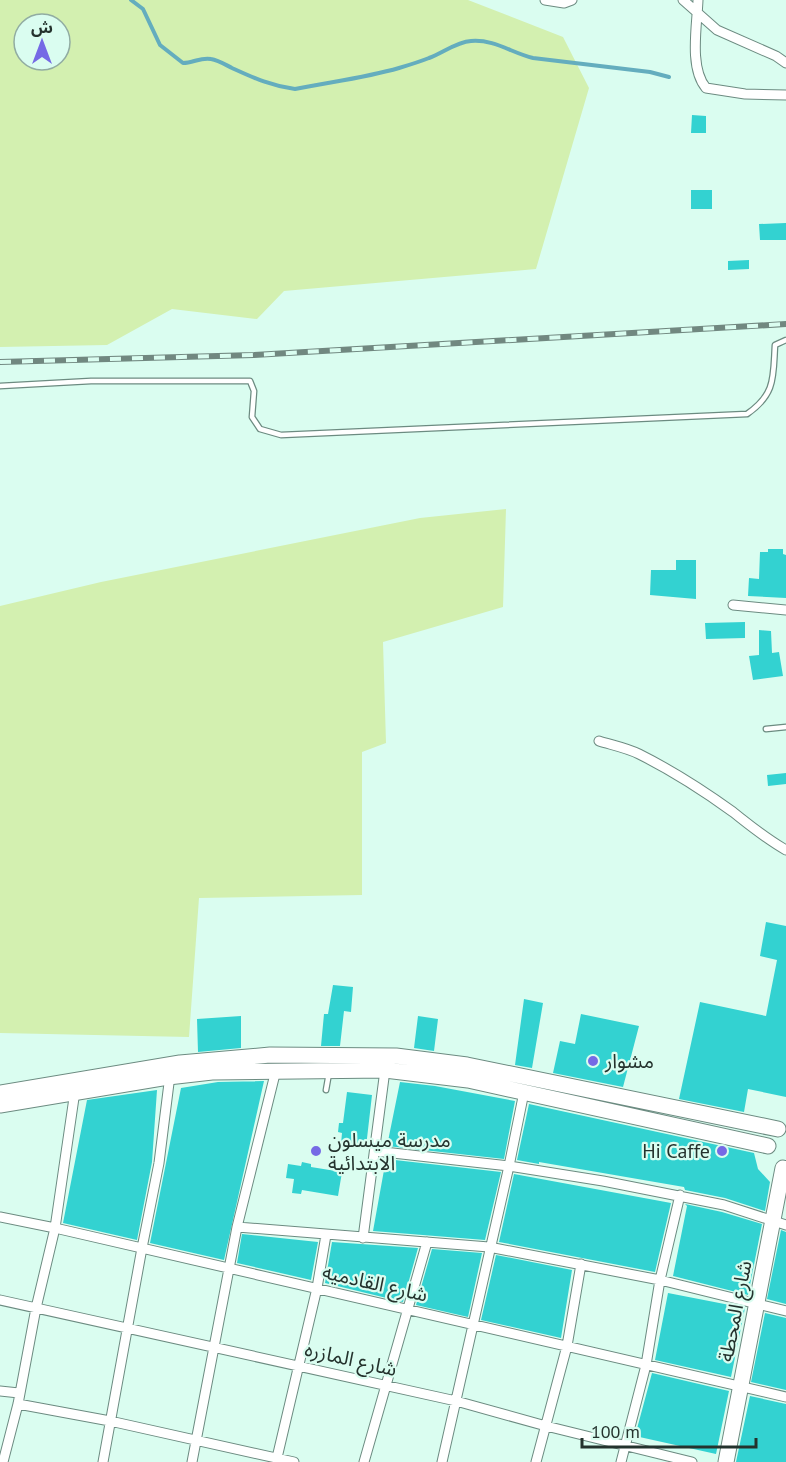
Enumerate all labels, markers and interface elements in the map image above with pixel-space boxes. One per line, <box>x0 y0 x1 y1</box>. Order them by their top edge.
north arrow <box>12 12 72 72</box>
text: ش <box>31 17 53 37</box>
place label: مشوار <box>604 1048 654 1074</box>
marker: مشوار <box>586 1054 600 1068</box>
place label: مدرسة ميسلون الابتدائية <box>328 1127 451 1176</box>
place label: Hi Caffe <box>642 1138 710 1164</box>
marker: مدرسة ميسلون الابتدائية <box>309 1144 323 1158</box>
marker: Hi Caffe <box>715 1144 729 1158</box>
street label: شارع القادميه <box>319 1258 430 1310</box>
street label: شارع المحطة <box>712 1258 760 1364</box>
street label: شارع المازره <box>302 1336 400 1384</box>
scale bar <box>582 1411 756 1449</box>
text: 100 m <box>591 1420 640 1443</box>

